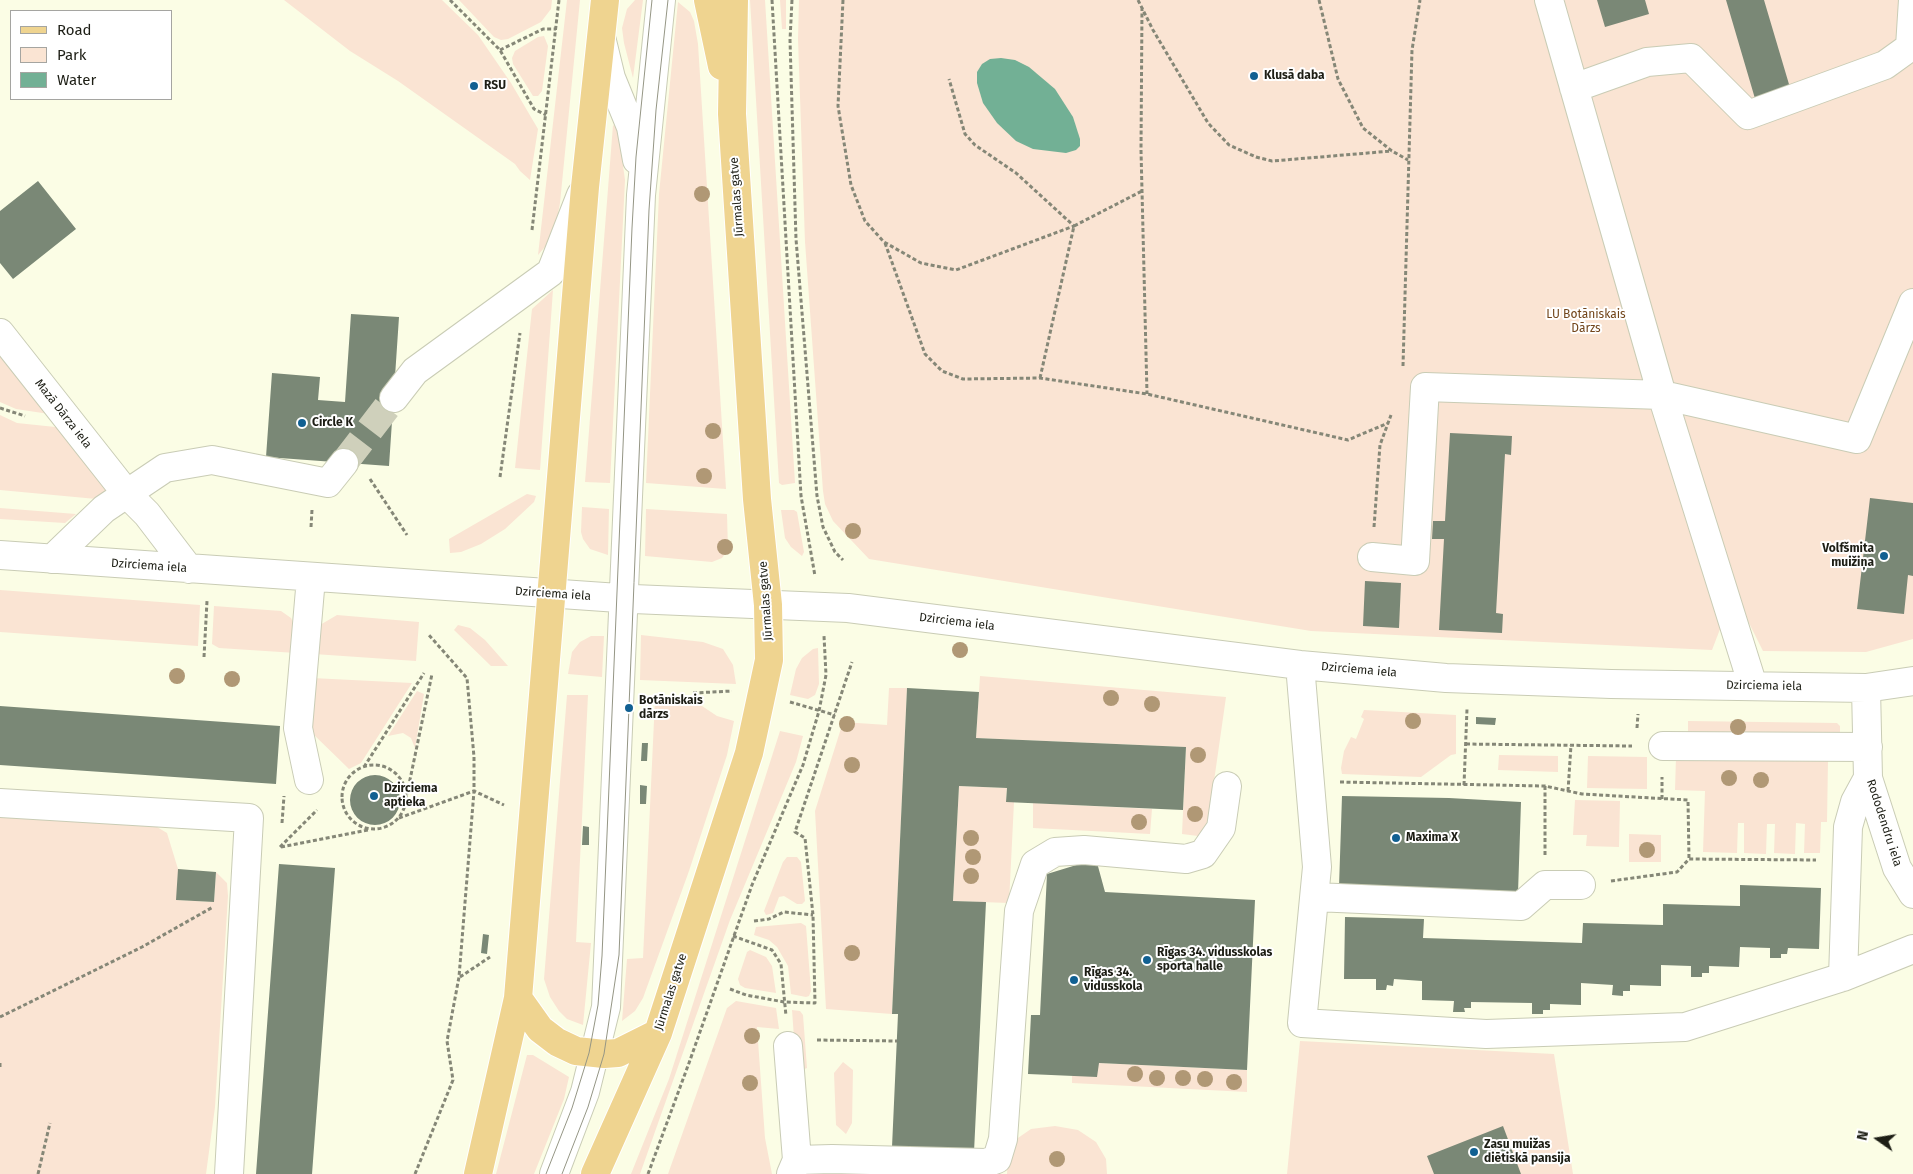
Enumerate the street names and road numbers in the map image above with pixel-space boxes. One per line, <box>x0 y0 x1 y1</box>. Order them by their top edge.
street label: Jūrmalas gatve <box>727 157 747 237</box>
street label: Mazā Dārza iela <box>31 376 95 452</box>
street label: Dzirciema iela <box>111 556 187 576</box>
street label: Jūrmalas gatve <box>756 561 776 641</box>
street label: Dzirciema iela <box>515 584 591 604</box>
street label: Dzirciema iela <box>918 610 996 634</box>
street label: Dzirciema iela <box>1320 660 1398 680</box>
street label: Dzirciema iela <box>1726 678 1802 694</box>
street label: Rododendru iela <box>1863 778 1905 868</box>
street label: Jūrmalas gatve <box>652 952 690 1032</box>

